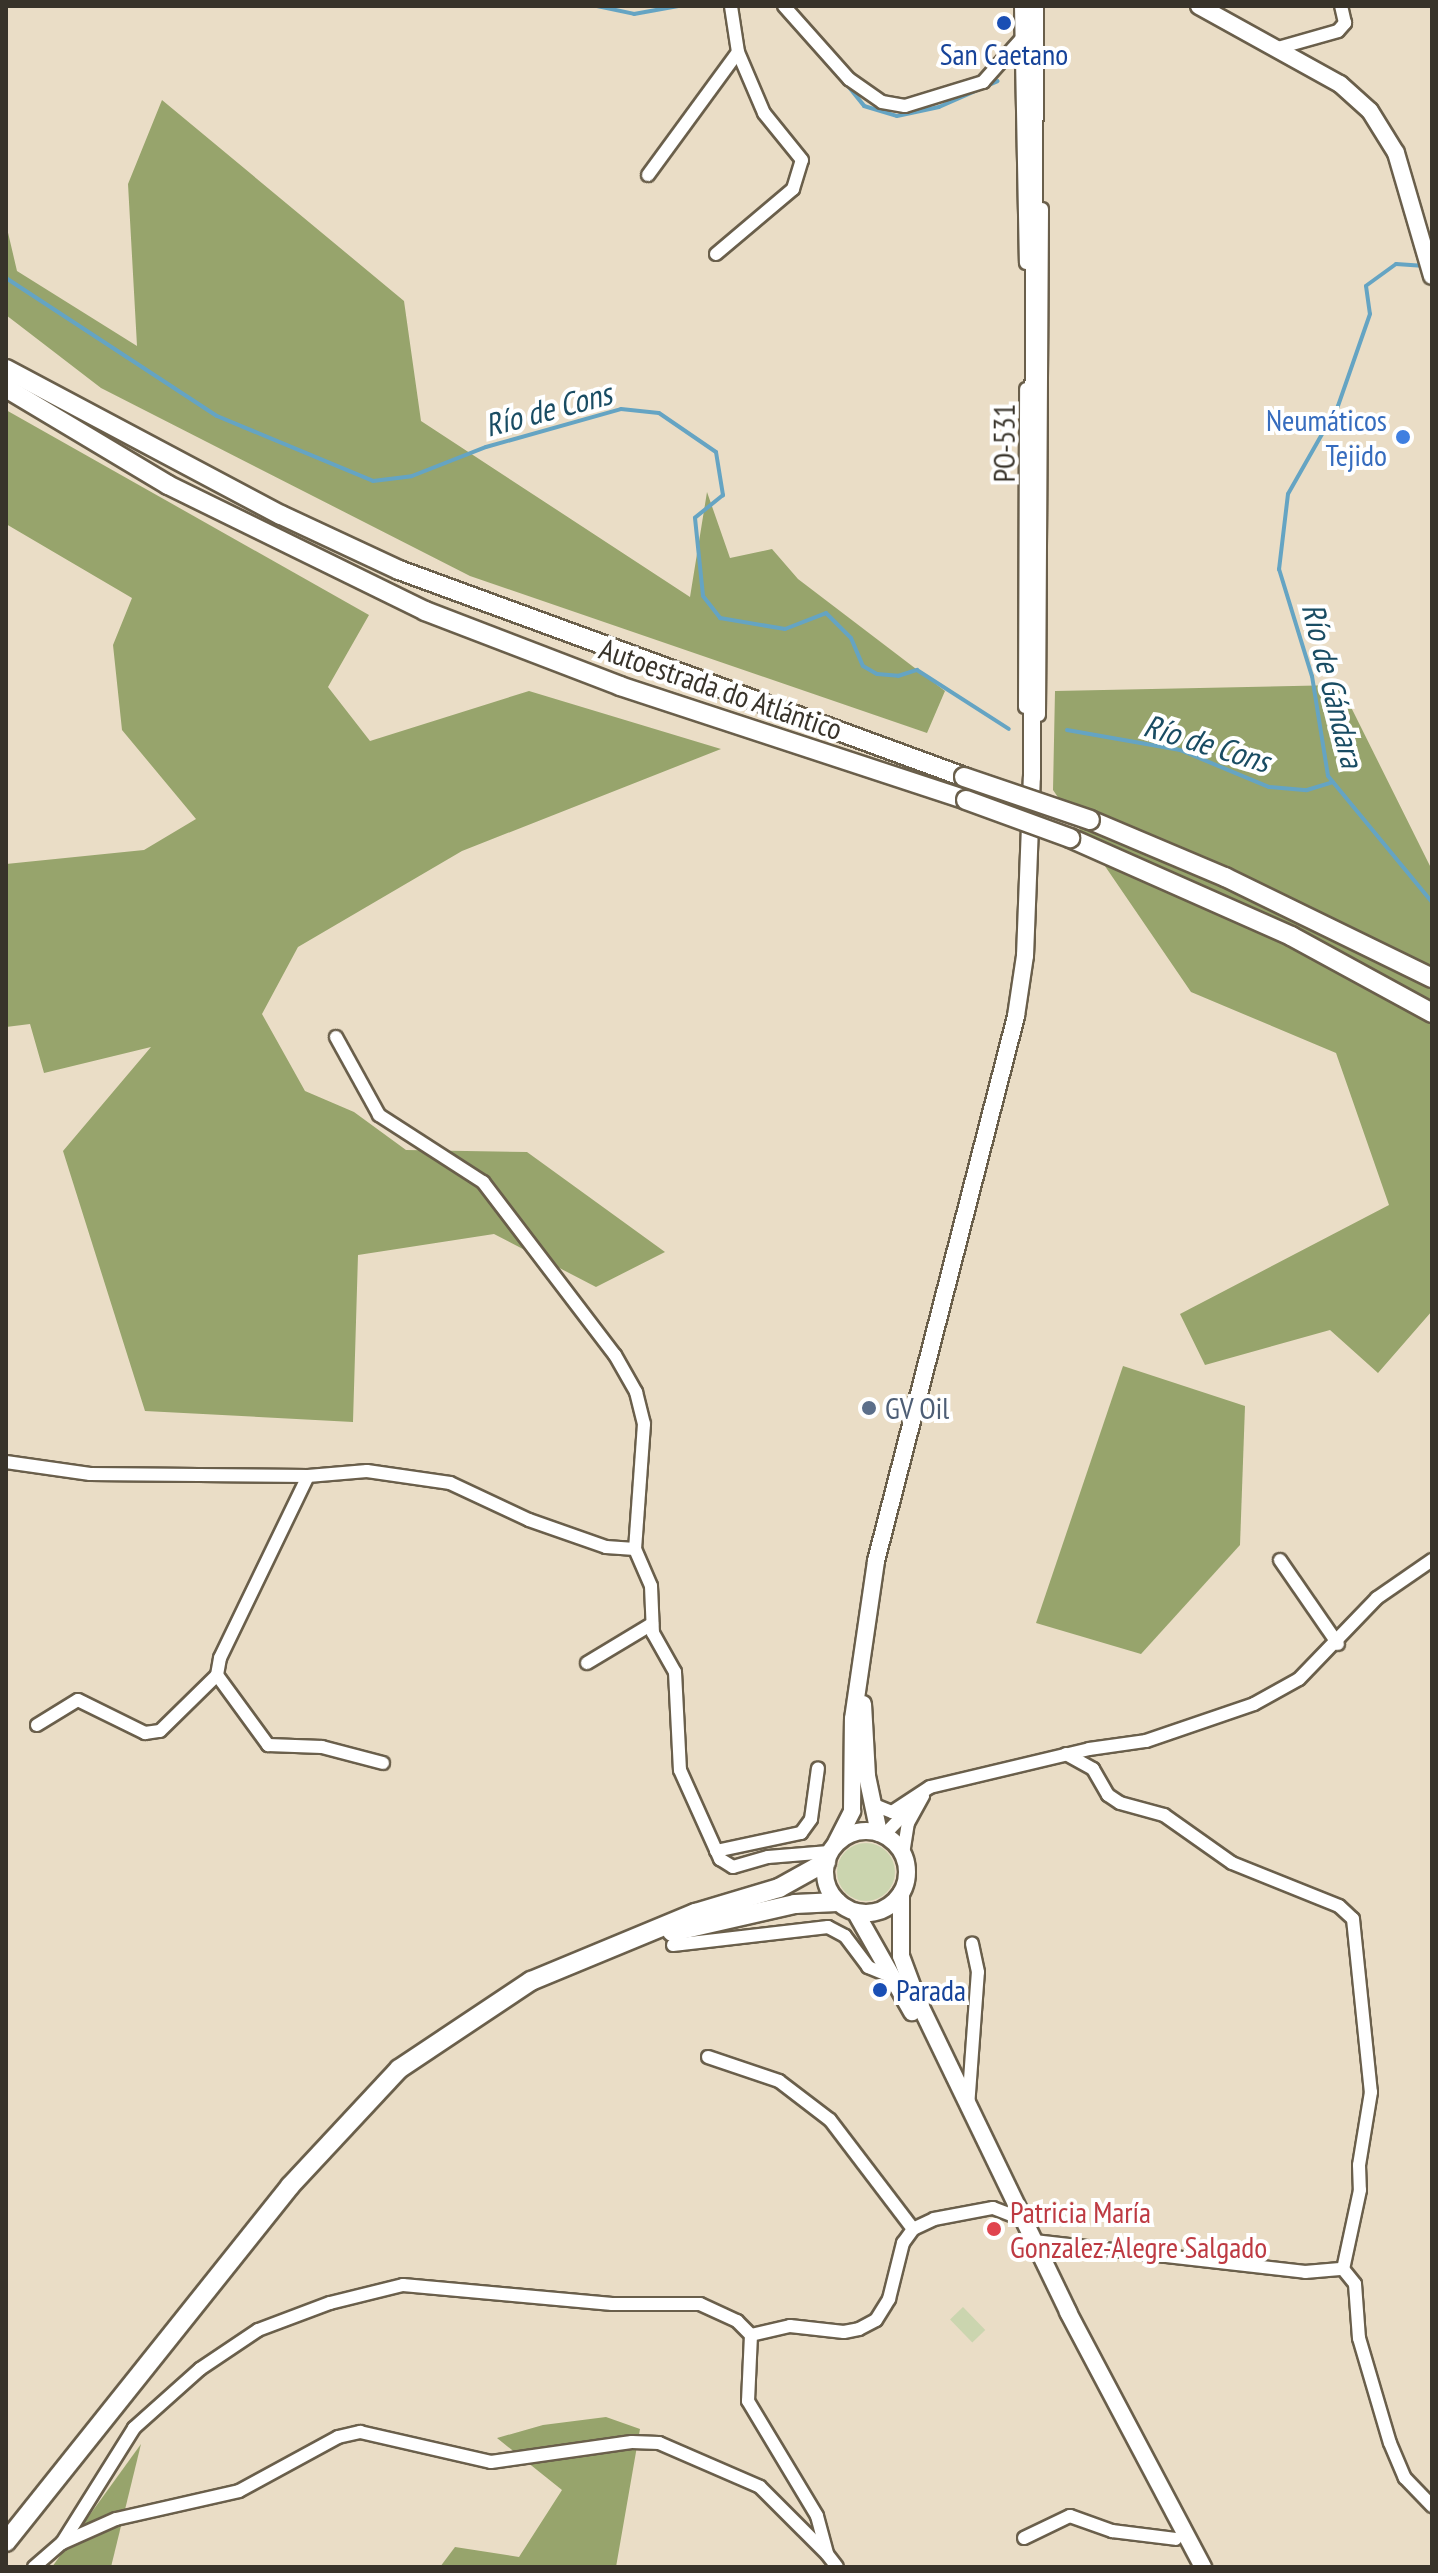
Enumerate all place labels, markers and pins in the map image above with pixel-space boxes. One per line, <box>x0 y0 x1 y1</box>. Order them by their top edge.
marker: San Caetano <box>995 14 1013 32</box>
place label: San Caetano <box>940 36 1068 72</box>
place label: Neumáticos Tejido <box>1266 402 1387 472</box>
marker: Neumáticos Tejido <box>1394 428 1412 446</box>
place label: GV Oil <box>885 1390 950 1426</box>
marker: GV Oil <box>860 1399 878 1417</box>
place label: Parada <box>896 1972 966 2008</box>
marker: Parada <box>871 1981 889 1999</box>
place label: Patricia María Gonzalez-Alegre Salgado <box>1010 2194 1267 2264</box>
marker: Patricia María Gonzalez-Alegre Salgado <box>985 2220 1003 2238</box>

